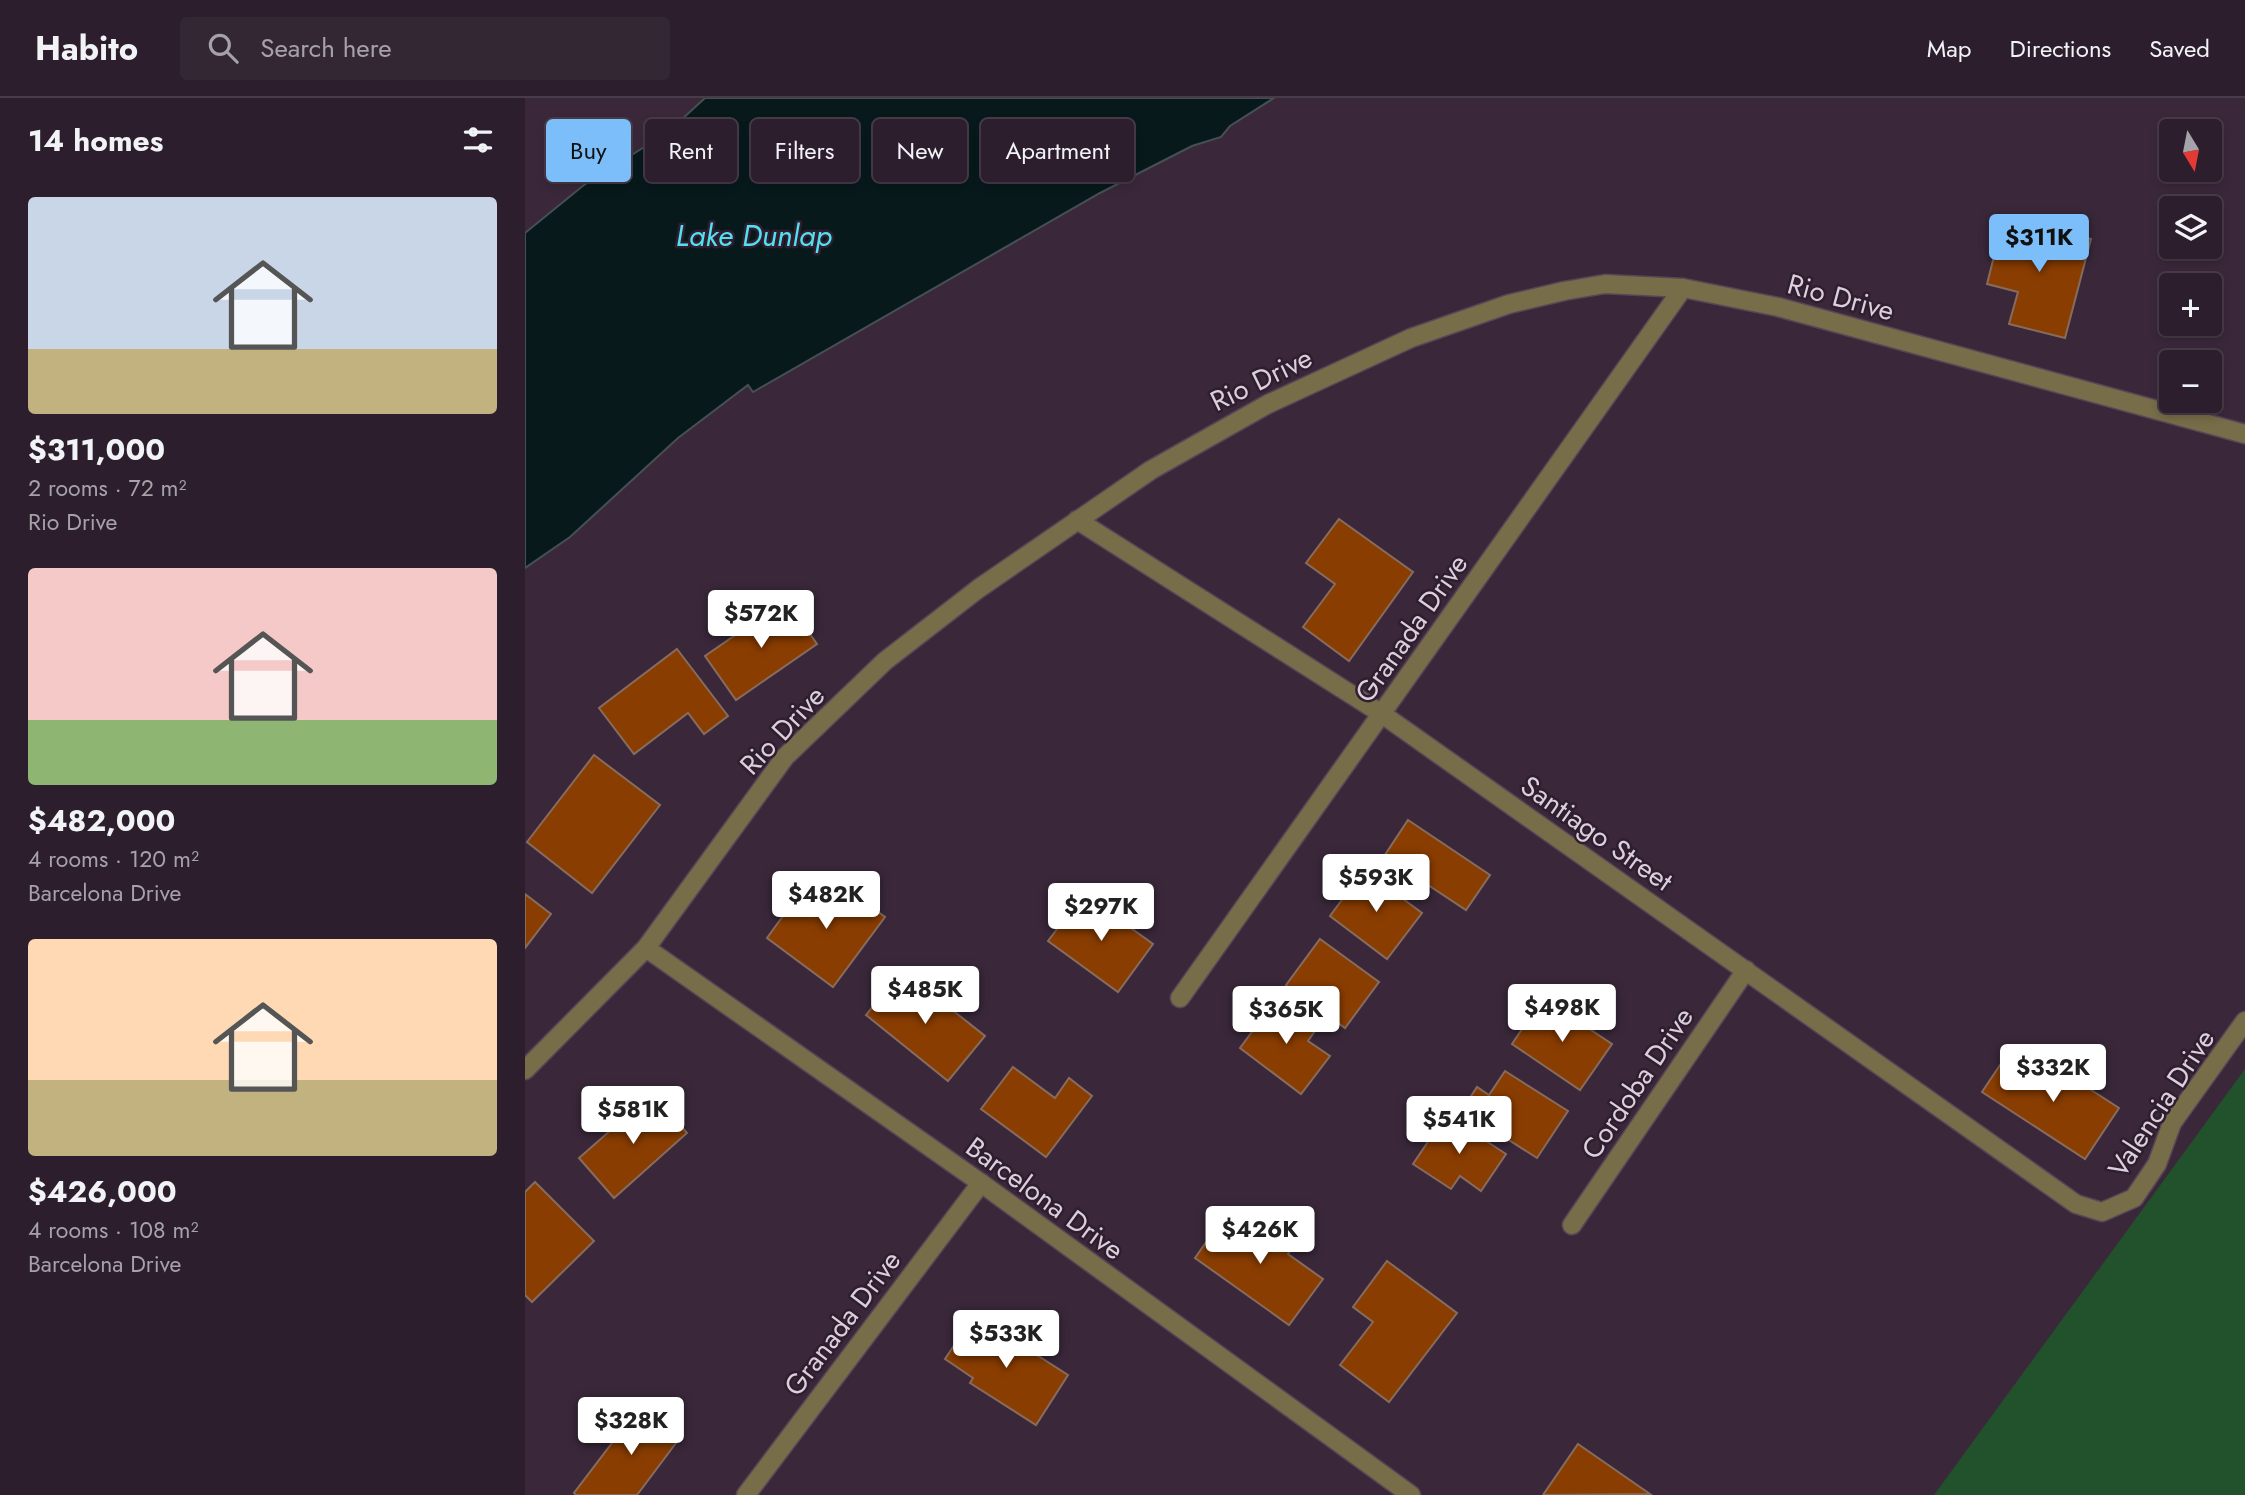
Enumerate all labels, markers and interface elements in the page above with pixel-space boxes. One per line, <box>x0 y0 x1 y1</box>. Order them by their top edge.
search box <box>180 17 670 80</box>
text: Habito <box>35 25 138 72</box>
icon: search <box>204 29 242 67</box>
text: Search here <box>260 29 392 67</box>
text: Map <box>1927 31 1972 66</box>
text: Directions <box>2010 31 2111 66</box>
text: Saved <box>2149 31 2210 66</box>
text: 14 homes <box>28 119 163 162</box>
chip: Buy <box>546 119 631 182</box>
chip: Rent <box>645 119 737 182</box>
chip: Filters <box>751 119 859 182</box>
chip: New <box>873 119 967 182</box>
chip: Apartment <box>981 119 1134 182</box>
north arrow <box>2159 119 2223 182</box>
map controls <box>2159 119 2222 413</box>
icon: filters <box>459 121 497 159</box>
button: layers <box>2159 196 2222 259</box>
water label: Lake Dunlap <box>676 214 833 257</box>
pin: $311K <box>1990 214 2088 274</box>
text: $311K <box>2005 220 2073 254</box>
icon: home <box>200 242 326 368</box>
street label: Rio Drive <box>1783 264 1899 331</box>
button: + <box>2159 273 2222 336</box>
street label: Rio Drive <box>1203 337 1319 422</box>
button: − <box>2159 350 2222 413</box>
text: $311,000 <box>28 428 165 471</box>
text: 2 rooms · 72 m² <box>28 471 187 505</box>
text: Rio Drive <box>28 505 117 539</box>
street label: Granada Drive <box>1345 546 1478 711</box>
pin: $572K <box>712 590 810 650</box>
text: $572K <box>724 596 798 630</box>
icon: home <box>200 613 326 739</box>
street label: Rio Drive <box>730 677 834 784</box>
street label: Santiago Street <box>1512 766 1681 901</box>
text: $482,000 <box>28 799 175 842</box>
text: 4 rooms · 120 m² <box>28 842 199 876</box>
pin: $593K <box>1327 854 1425 914</box>
text: $593K <box>1339 860 1413 894</box>
pin: $482K <box>777 872 875 931</box>
text: Barcelona Drive <box>28 876 181 910</box>
text: $482K <box>788 877 864 911</box>
pin: $297K <box>1052 884 1150 943</box>
text: $297K <box>1064 889 1138 923</box>
pin: $485K <box>876 967 974 1026</box>
text: $485K <box>887 972 963 1006</box>
icon: home <box>200 984 326 1110</box>
pin: $498K <box>1513 984 1611 1044</box>
pin: $365K <box>1237 986 1335 1046</box>
text: $498K <box>1524 990 1600 1024</box>
text: $365K <box>1249 992 1323 1026</box>
street label: Cordoba Drive <box>1571 999 1703 1167</box>
street label: Valencia Drive <box>2098 1021 2225 1186</box>
pin: $332K <box>2004 1044 2102 1104</box>
text: $332K <box>2016 1050 2090 1084</box>
pin: $581K <box>584 1086 682 1146</box>
text: $581K <box>597 1092 669 1126</box>
pin: $541K <box>1410 1096 1508 1156</box>
text: $541K <box>1423 1102 1495 1136</box>
street label: Barcelona Drive <box>957 1127 1132 1270</box>
text: $426,000 <box>28 1170 177 1213</box>
pin: $426K <box>1211 1206 1309 1266</box>
text: $426K <box>1222 1212 1298 1246</box>
text: 4 rooms · 108 m² <box>28 1213 198 1247</box>
street label: Granada Drive <box>774 1242 911 1405</box>
text: Barcelona Drive <box>28 1247 181 1281</box>
pin: $533K <box>957 1310 1055 1370</box>
text: $533K <box>969 1316 1043 1350</box>
pin: $328K <box>582 1398 680 1457</box>
text: $328K <box>594 1403 668 1437</box>

